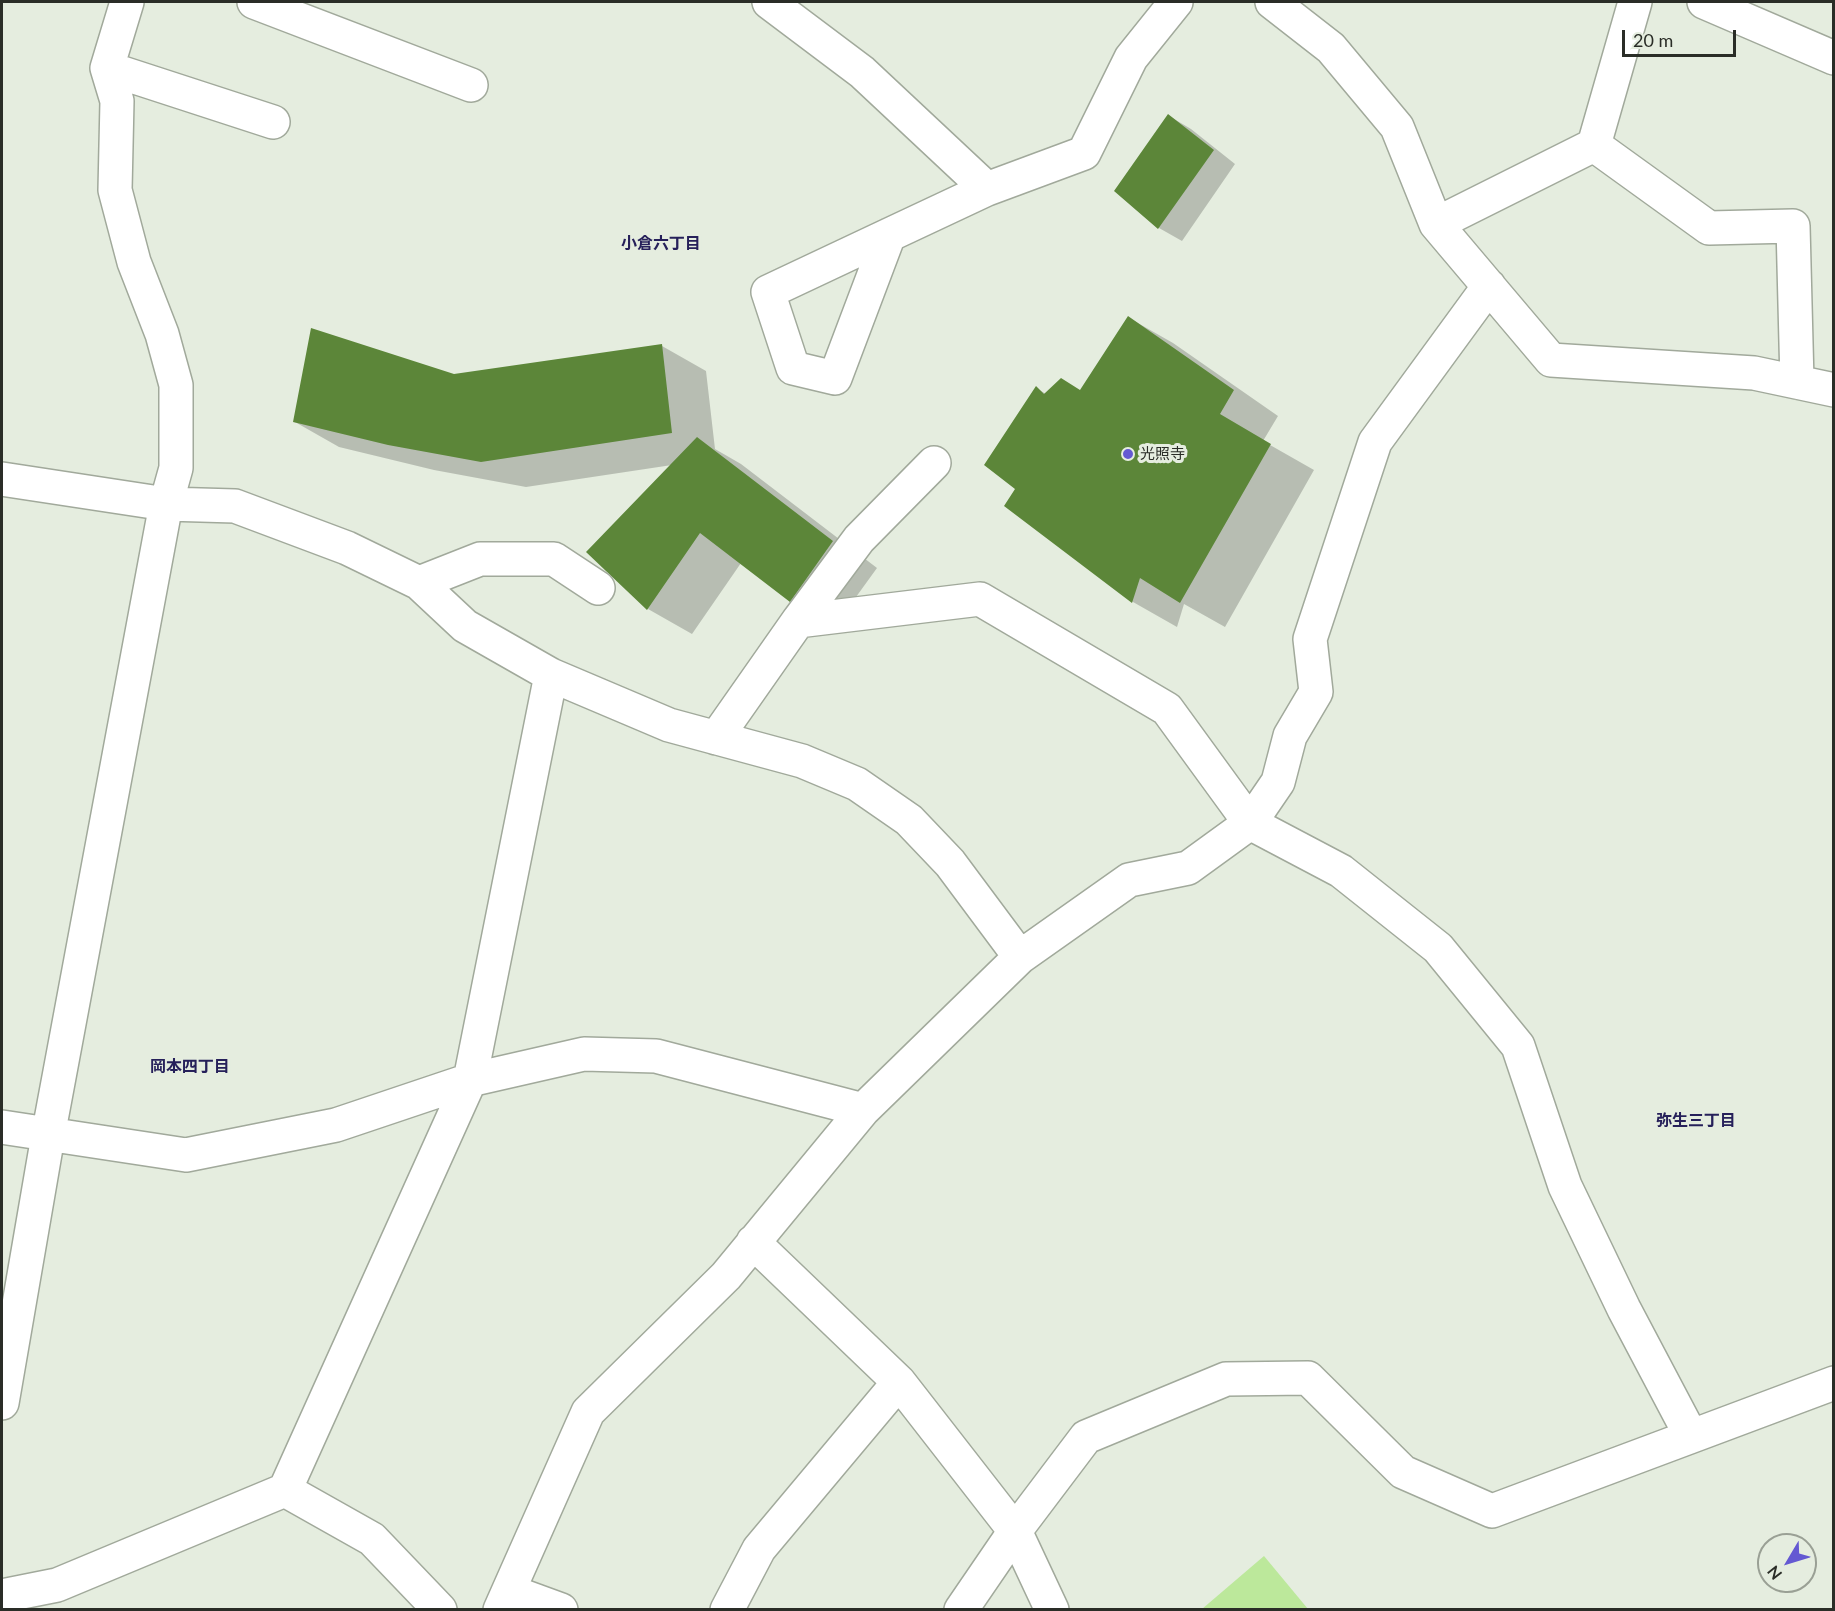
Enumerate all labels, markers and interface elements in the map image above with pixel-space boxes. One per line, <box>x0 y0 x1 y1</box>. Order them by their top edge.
scale bar <box>1625 18 1739 56</box>
text: 20 m <box>1633 29 1673 51</box>
district label: 小倉六丁目 <box>621 234 701 254</box>
place label: 光照寺 <box>1140 445 1185 463</box>
marker: 光照寺 <box>1121 447 1135 461</box>
district label: 岡本四丁目 <box>150 1057 230 1077</box>
district label: 弥生三丁目 <box>1656 1111 1736 1131</box>
north arrow <box>1757 1533 1817 1593</box>
text: N <box>1763 1562 1785 1584</box>

